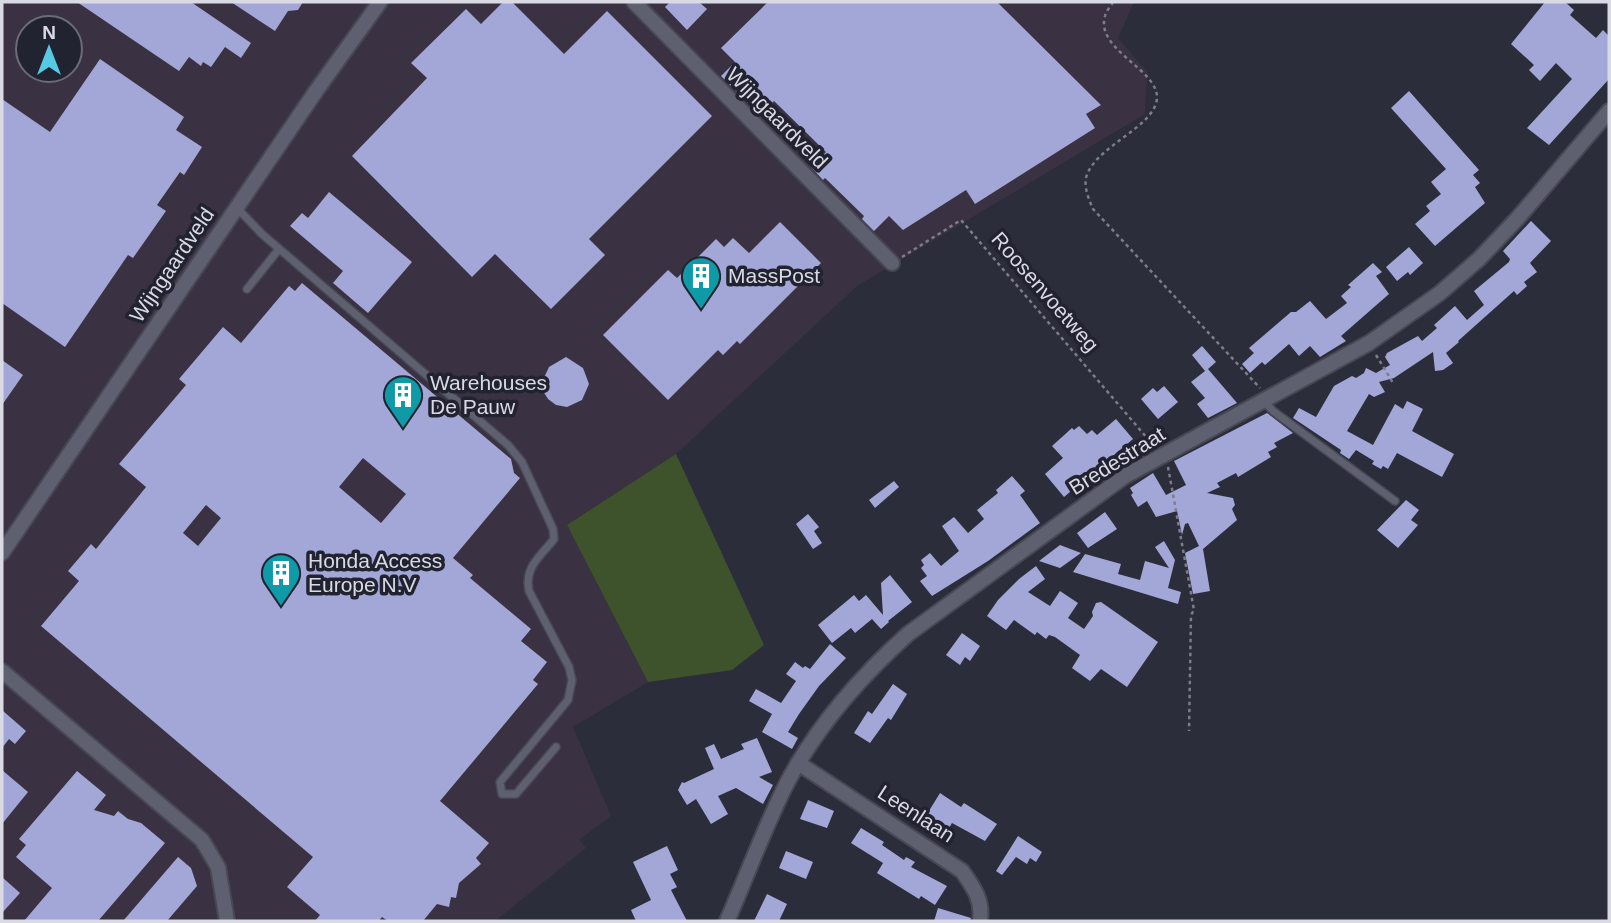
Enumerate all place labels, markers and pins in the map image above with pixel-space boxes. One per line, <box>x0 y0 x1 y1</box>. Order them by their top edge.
building icon: MassPost <box>680 255 722 310</box>
place label: MassPost <box>728 264 820 287</box>
place label: Warehouses De Pauw <box>430 371 547 418</box>
building icon: Warehouses De Pauw <box>382 374 424 429</box>
place label: Honda Access Europe N.V <box>308 549 442 596</box>
building icon: Honda Access Europe N.V <box>260 552 302 607</box>

